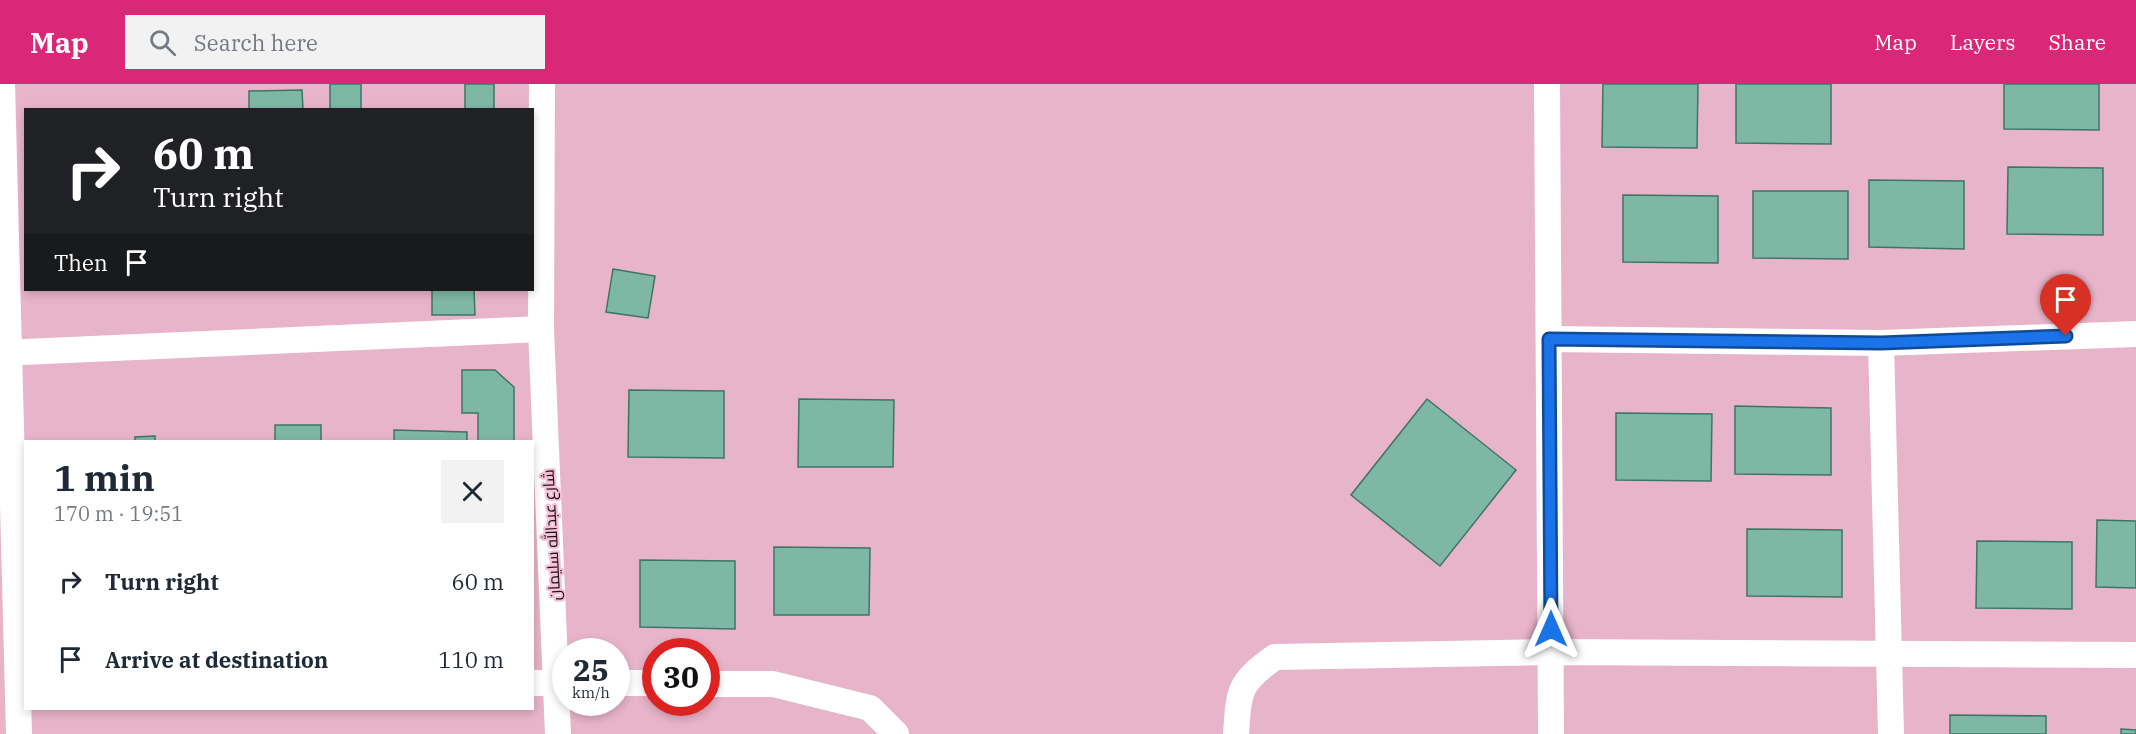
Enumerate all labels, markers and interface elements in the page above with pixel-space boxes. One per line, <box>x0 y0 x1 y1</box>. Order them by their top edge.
search box <box>125 15 545 69</box>
text: Map <box>30 24 89 61</box>
icon: search <box>146 26 179 59</box>
text: Search here <box>194 28 318 57</box>
text: Map <box>1874 28 1917 56</box>
text: Layers <box>1950 28 2016 56</box>
text: Share <box>2049 28 2106 56</box>
text: 60 m <box>153 126 254 181</box>
icon: right <box>54 132 132 210</box>
text: Turn right <box>153 179 284 214</box>
icon: arrive <box>120 246 153 279</box>
text: Then <box>54 248 108 277</box>
pin <box>2040 274 2091 336</box>
icon: arrive <box>2049 283 2082 316</box>
text: 1 min <box>54 454 155 501</box>
button: close <box>441 460 504 523</box>
street label: شارع عبدالله سليمان <box>538 469 566 601</box>
text: 170 m · 19:51 <box>54 500 183 527</box>
icon: right <box>54 565 87 598</box>
text: Turn right <box>105 567 219 596</box>
text: 60 m <box>452 567 504 596</box>
position arrow <box>1519 597 1583 661</box>
speed limit sign: 30 <box>642 638 720 716</box>
icon: arrive <box>54 643 87 676</box>
text: Arrive at destination <box>105 645 328 674</box>
text: 110 m <box>438 645 504 674</box>
text: 25 <box>573 650 609 689</box>
text: km/h <box>572 683 610 702</box>

